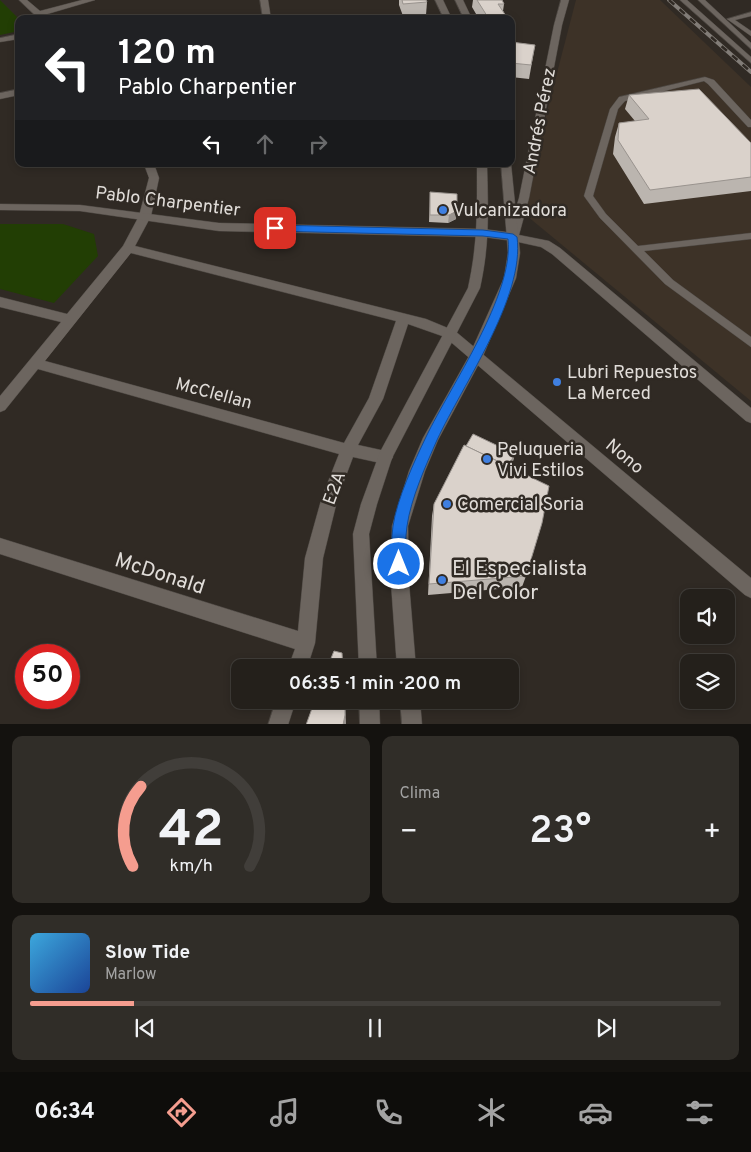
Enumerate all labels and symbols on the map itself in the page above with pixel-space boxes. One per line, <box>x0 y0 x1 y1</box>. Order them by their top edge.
street label: Andrés Pérez <box>519 66 562 176</box>
street label: Pablo Charpentier <box>94 182 242 223</box>
place label: Vulcanizadora <box>453 200 567 223</box>
marker: Vulcanizadora <box>437 204 449 216</box>
pin <box>254 207 296 249</box>
place label: Lubri Repuestos La Merced <box>567 362 697 406</box>
street label: McClellan <box>173 373 255 416</box>
marker: Lubri Repuestos La Merced <box>551 376 563 388</box>
street label: Nono <box>600 434 648 480</box>
place label: Peluqueria Vivi Estilos <box>497 439 584 483</box>
marker: Peluqueria Vivi Estilos <box>481 453 493 465</box>
street label: E2A <box>319 469 352 508</box>
place label: Comercial Soria <box>457 494 584 517</box>
marker: Comercial Soria <box>441 498 453 510</box>
position arrow <box>372 537 424 589</box>
street label: McDonald <box>111 547 208 602</box>
place label: El Especialista Del Color <box>452 556 587 607</box>
marker: El Especialista Del Color <box>436 574 448 586</box>
speed limit sign: 50 <box>15 644 80 709</box>

